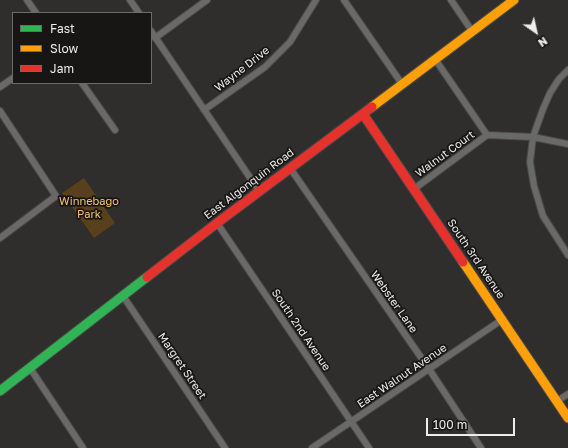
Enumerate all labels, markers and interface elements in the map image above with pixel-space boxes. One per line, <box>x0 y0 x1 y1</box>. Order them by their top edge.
legend <box>12 12 152 84</box>
north arrow <box>516 12 556 52</box>
text: Fast <box>50 21 75 36</box>
text: N <box>536 35 550 50</box>
text: Slow <box>50 41 78 56</box>
street label: Wayne Drive <box>212 44 272 94</box>
text: Jam <box>50 61 74 76</box>
street label: Walnut Court <box>413 128 477 180</box>
street label: East Algonquin Road <box>201 146 297 222</box>
park label: Winnebago Park <box>59 195 119 221</box>
street label: South 3rd Avenue <box>444 217 508 301</box>
street label: Webster Lane <box>368 268 420 336</box>
street label: South 2nd Avenue <box>269 287 333 373</box>
street label: Margret Street <box>155 330 209 402</box>
street label: East Walnut Avenue <box>355 341 449 411</box>
scale bar <box>428 410 517 436</box>
text: 100 m <box>433 417 467 432</box>

